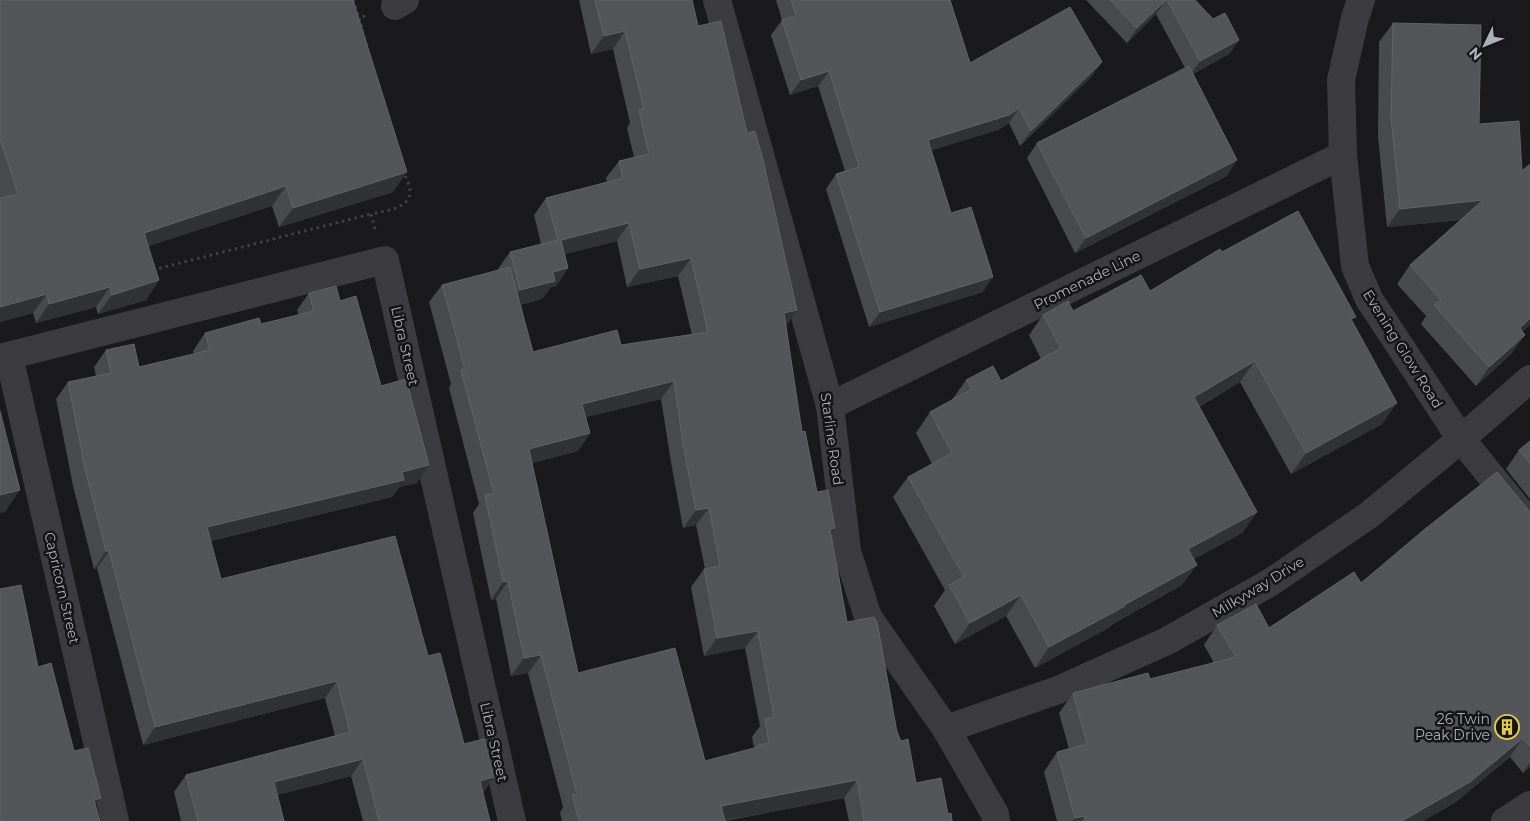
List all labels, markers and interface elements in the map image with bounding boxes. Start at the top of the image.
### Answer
north arrow [1460,20,1510,70]
text: N [1465,44,1486,64]
street label: Promenade Line [1031,246,1143,314]
street label: Evening Glow Road [1359,286,1447,412]
street label: Libra Street [387,305,423,388]
street label: Starline Road [817,391,847,487]
street label: Capricorn Street [40,530,84,646]
street label: Milkyway Drive [1209,552,1307,622]
street label: Libra Street [476,701,512,784]
place label: 26 Twin Peak Drive [1415,710,1490,744]
building icon: 26 Twin Peak Drive [1494,714,1520,740]

